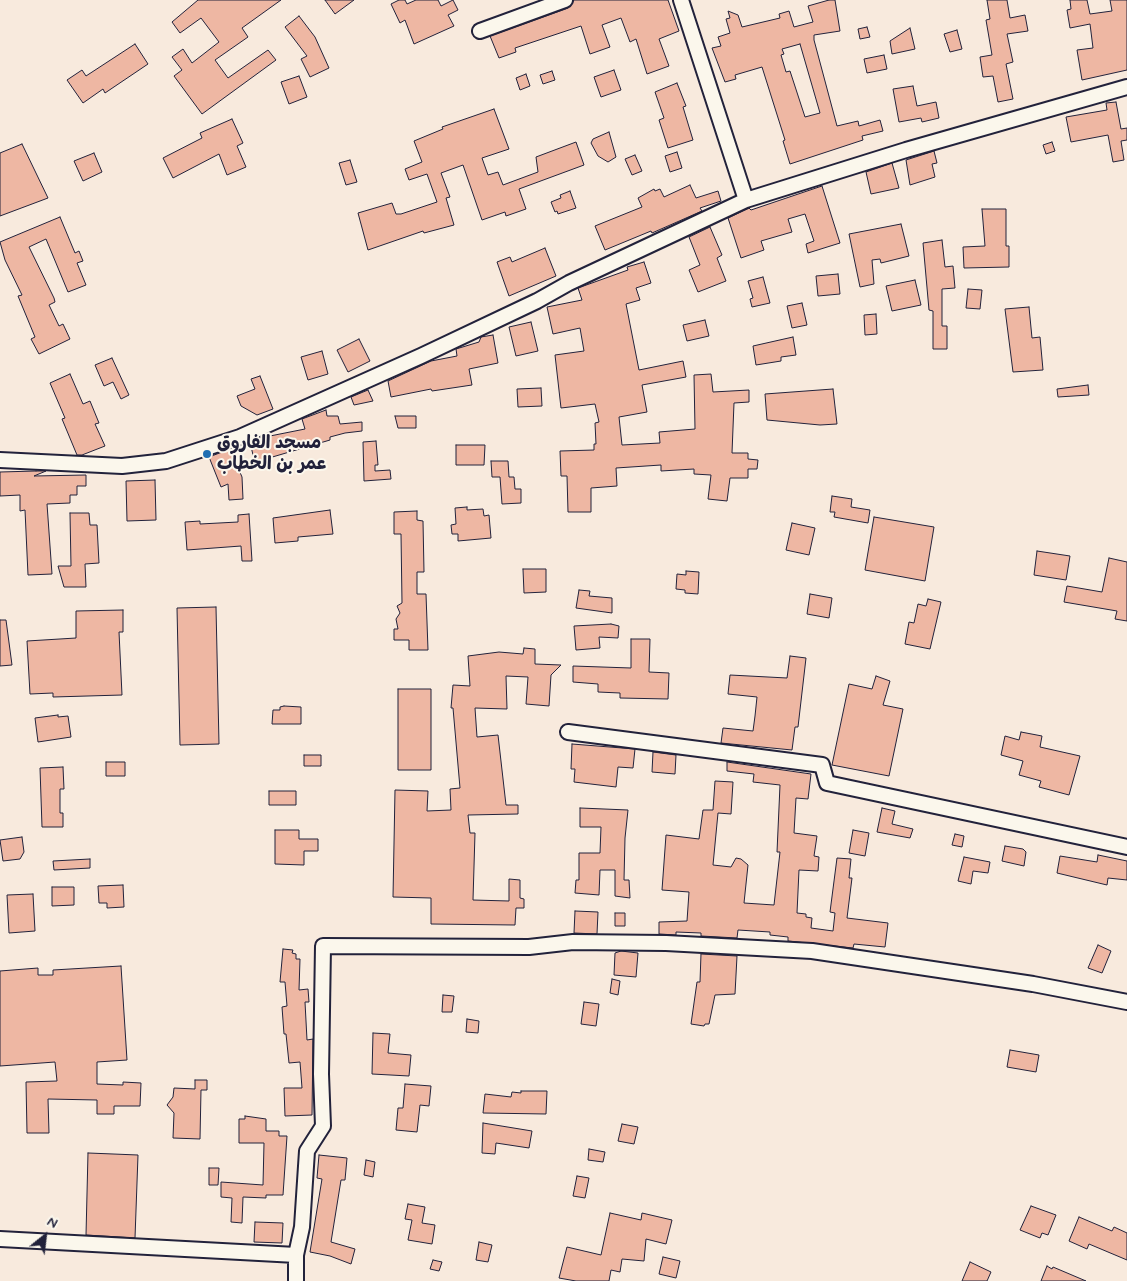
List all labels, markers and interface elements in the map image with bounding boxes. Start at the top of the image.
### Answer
place label: مسجد الفاروق عمر بن الخطاب [217,433,326,476]
marker: مسجد الفاروق عمر بن الخطاب [201,448,213,460]
north arrow [20,1211,70,1261]
text: N [44,1213,61,1233]

